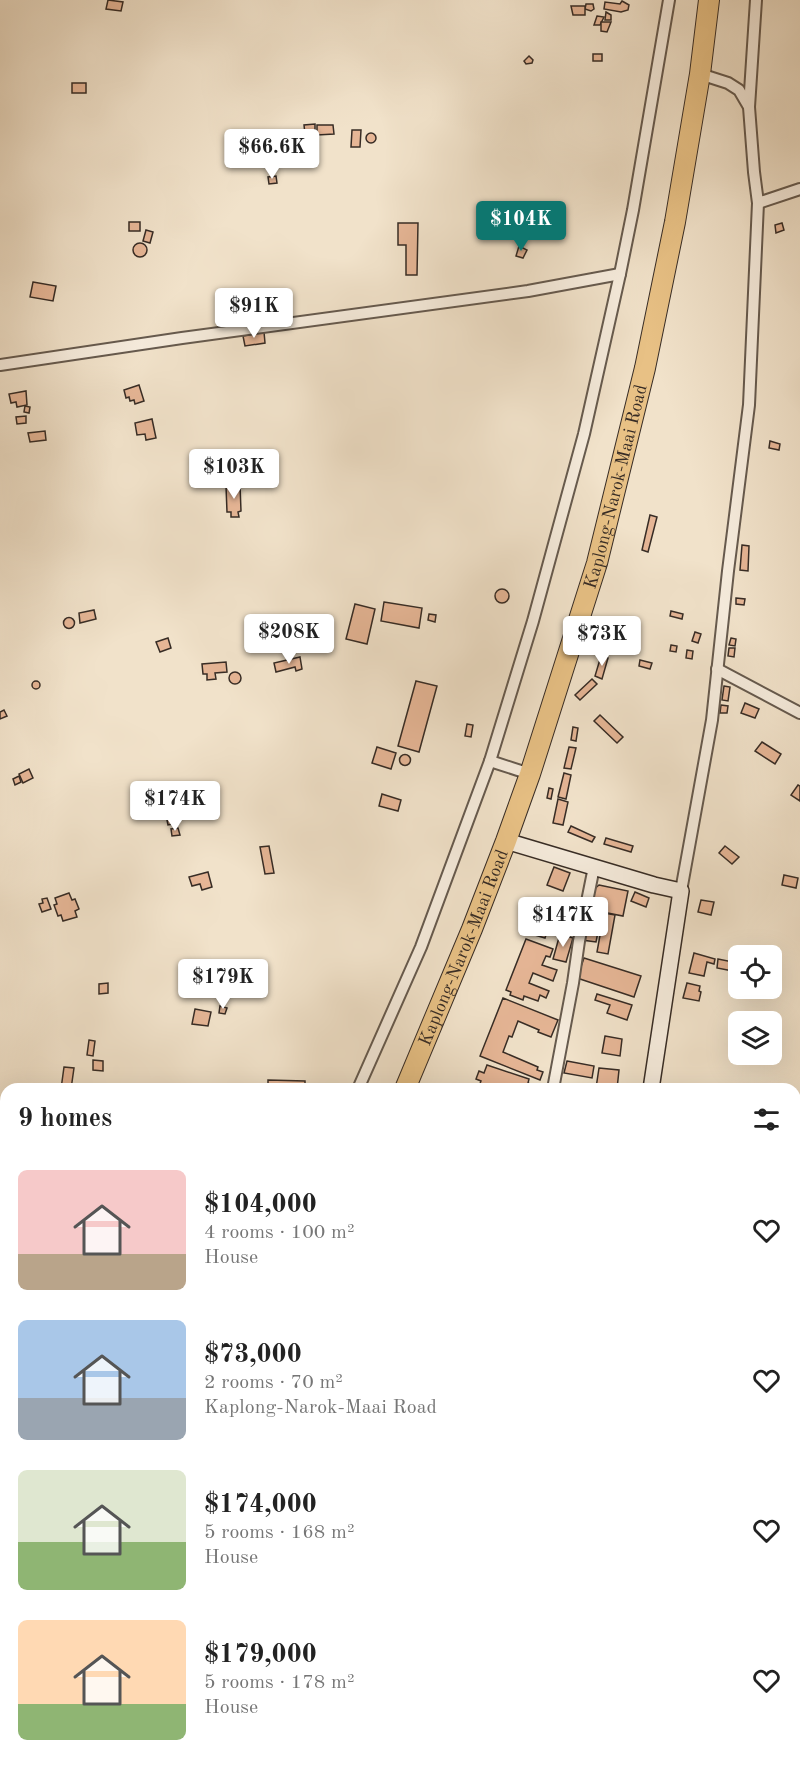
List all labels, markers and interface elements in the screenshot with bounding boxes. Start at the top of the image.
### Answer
pin: $66.6K [223,129,321,180]
text: $66.6K [238,138,306,158]
pin: $104K [479,201,563,252]
text: $104K [490,210,552,230]
pin: $91K [218,288,290,339]
text: $91K [229,297,279,317]
street label: Kaplong-Narok-Maai Road [581,383,651,591]
pin: $103K [192,449,276,500]
text: $103K [203,458,265,478]
pin: $208K [247,614,331,665]
pin: $73K [566,616,638,667]
text: $208K [258,623,320,643]
text: $73K [577,625,627,645]
pin: $174K [133,781,217,832]
text: $174K [144,790,206,810]
street label: Kaplong-Narok-Maai Road [416,847,512,1049]
pin: $147K [521,897,605,948]
text: $147K [532,906,594,926]
map controls [728,945,782,1065]
button: locate [728,945,782,999]
pin: $179K [181,959,265,1010]
text: $179K [192,968,254,988]
button: layers [728,1011,782,1065]
icon: filters [750,1103,783,1136]
text: 9 homes [18,1106,112,1132]
text: $104,000 [204,1192,317,1218]
icon: home [66,1194,138,1266]
icon: heart [750,1214,783,1247]
text: 4 rooms · 100 m² [204,1223,354,1243]
text: House [204,1248,258,1268]
text: $73,000 [204,1342,302,1368]
icon: home [66,1344,138,1416]
icon: heart [750,1364,783,1397]
text: 2 rooms · 70 m² [204,1373,343,1393]
text: Kaplong-Narok-Maai Road [204,1398,437,1418]
text: $174,000 [204,1492,317,1518]
icon: home [66,1494,138,1566]
icon: heart [750,1514,783,1547]
text: 5 rooms · 168 m² [204,1523,354,1543]
text: House [204,1548,258,1568]
text: $179,000 [204,1642,317,1668]
icon: home [66,1644,138,1716]
icon: heart [750,1664,783,1697]
text: 5 rooms · 178 m² [204,1673,354,1693]
text: House [204,1698,258,1718]

